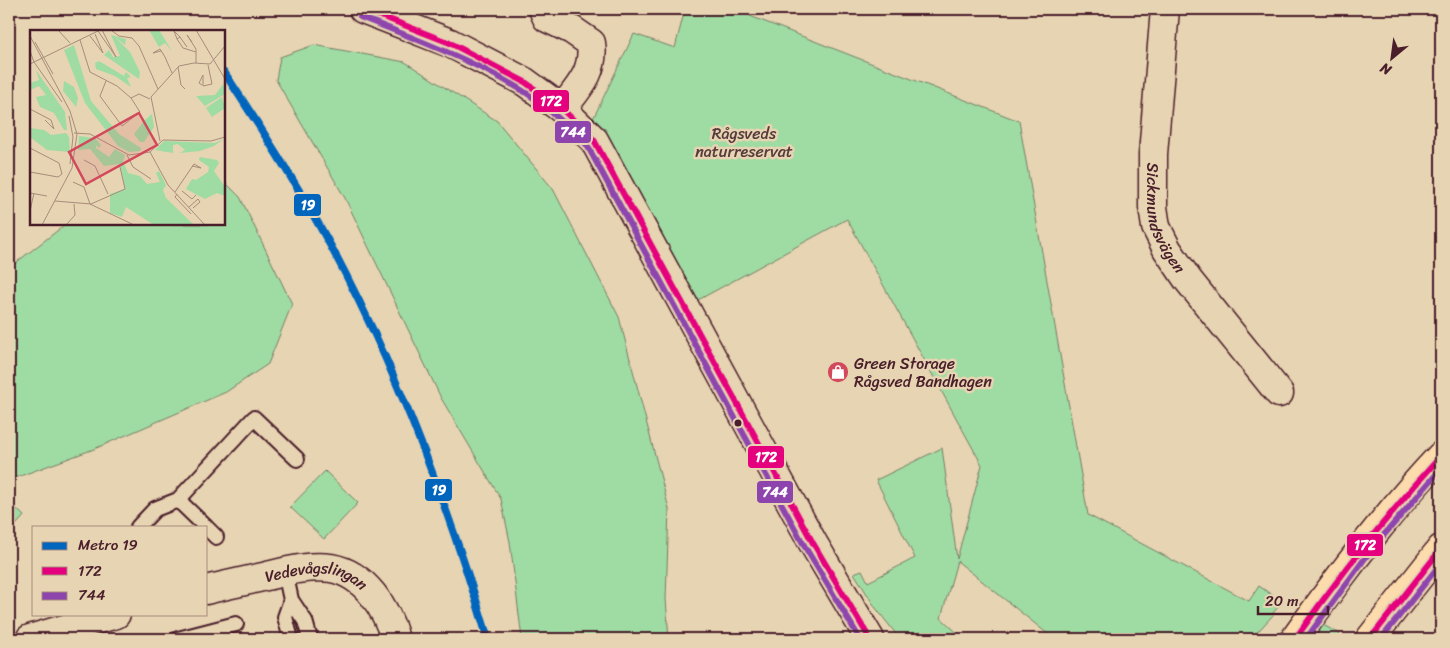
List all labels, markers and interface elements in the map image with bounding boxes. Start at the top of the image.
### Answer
inset map [30,30,225,225]
north arrow [1368,32,1418,82]
text: N [1375,56,1397,83]
line badge: 172 [532,89,570,113]
text: 172 [540,89,563,114]
park label: Rågsveds naturreservat [695,119,793,166]
line badge: 744 [554,120,592,144]
text: 744 [560,120,586,145]
street label: Sickmundsvägen [1138,163,1194,279]
line badge: 19 [293,193,322,217]
text: 19 [301,193,316,218]
place label: Green Storage Rågsved Bandhagen [854,349,992,396]
shop icon: Green Storage Rågsved Bandhagen [826,360,850,384]
unlabelled marker [733,418,743,428]
line badge: 172 [747,445,785,469]
text: 172 [755,445,778,470]
line badge: 19 [424,478,453,502]
text: 19 [432,478,447,503]
line badge: 744 [756,480,794,504]
text: 744 [762,480,788,505]
legend [32,526,208,616]
text: Metro 19 [78,532,138,558]
line badge: 172 [1346,533,1384,557]
text: 172 [1354,533,1377,558]
street label: Vedevågslingan [262,553,375,598]
text: 172 [78,558,102,584]
text: 744 [78,582,105,608]
scale bar [1258,583,1328,615]
text: 20 m [1265,588,1299,614]

